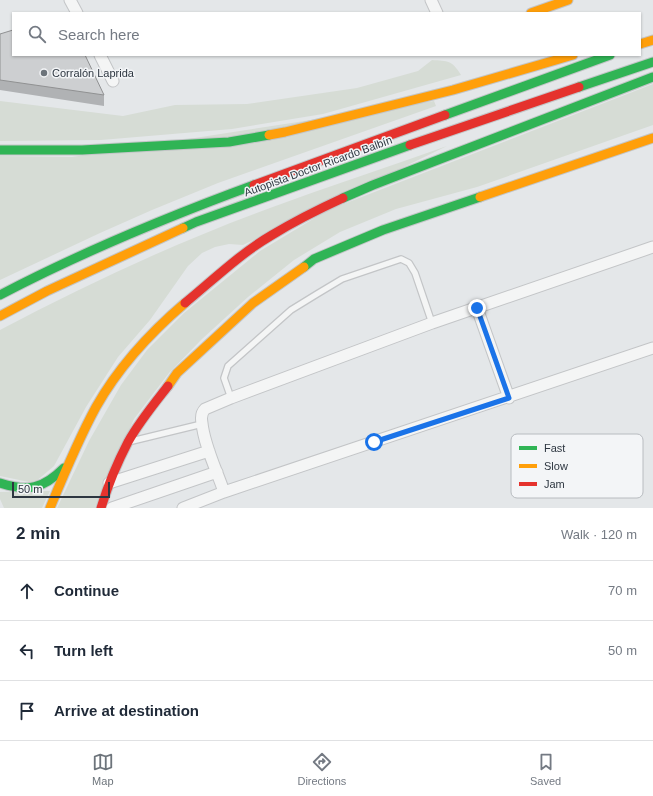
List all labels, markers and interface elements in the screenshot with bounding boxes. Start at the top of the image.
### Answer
search box [12,12,641,56]
icon: search [26,23,48,45]
text: Search here [58,26,140,43]
place label: Corralón Laprida [52,67,135,79]
marker: Corralón Laprida [39,68,49,78]
street label: Autopista Doctor Ricardo Balbín [242,134,394,198]
route end [468,299,486,317]
route start [365,433,383,451]
legend [511,434,643,498]
text: Fast [544,442,565,454]
text: Slow [544,460,568,472]
text: Jam [544,478,565,490]
scale bar [12,480,110,499]
text: 50 m [18,483,42,495]
text: 2 min [16,524,60,543]
text: Walk · 120 m [561,527,637,542]
icon: ahead [16,580,38,602]
text: Continue [54,582,119,599]
text: 70 m [608,583,637,598]
icon: left [16,640,38,662]
text: Turn left [54,642,113,659]
text: 50 m [608,643,637,658]
icon: arrive [16,700,38,722]
text: Arrive at destination [54,702,199,719]
tab: Map [92,751,114,787]
tab: Directions [297,751,346,787]
tab: Saved [530,751,561,787]

